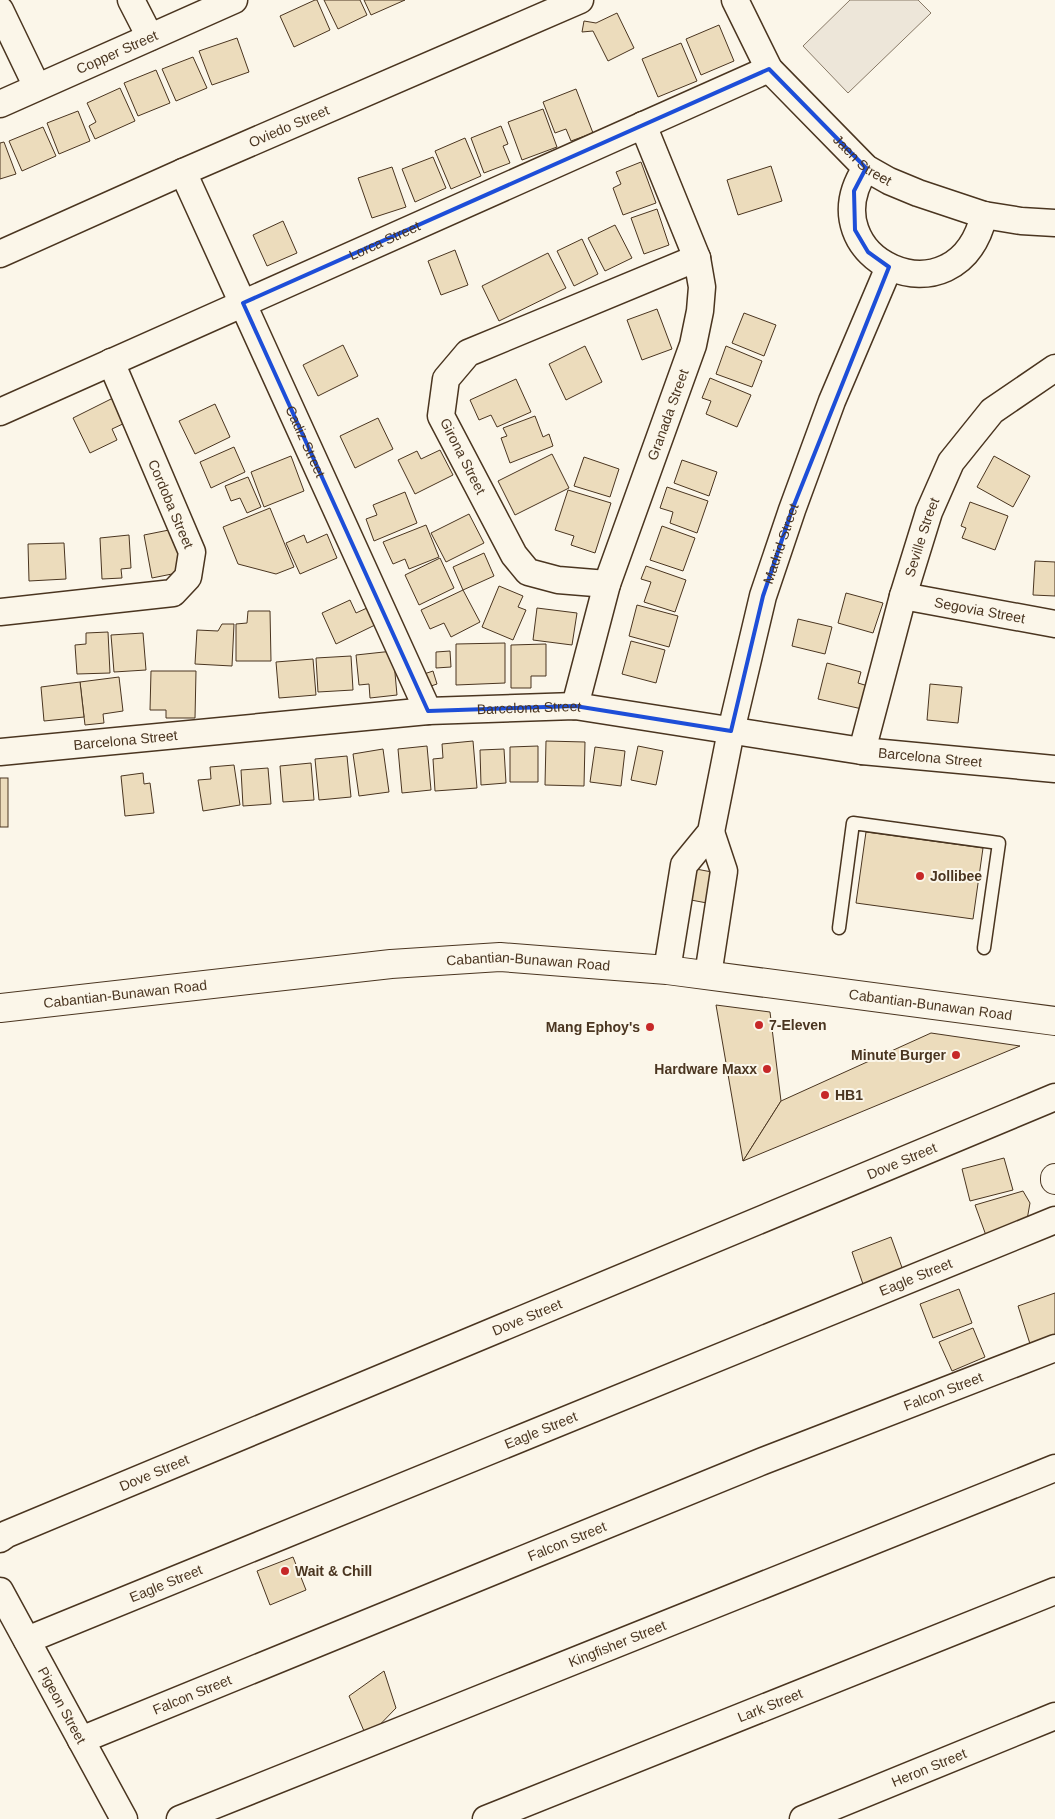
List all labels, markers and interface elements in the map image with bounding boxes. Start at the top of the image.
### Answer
street label: Copper Street [74,27,160,77]
street label: Oviedo Street [246,102,332,150]
street label: Jaen Street [830,131,895,189]
street label: Lorca Street [346,218,423,263]
street label: Granada Street [644,367,692,463]
street label: Cadiz Street [282,403,329,480]
street label: Girona Street [437,415,489,497]
street label: Cordoba Street [145,457,197,551]
street label: Seville Street [901,495,942,579]
street label: Madrid Street [760,501,802,586]
street label: Segovia Street [933,594,1026,626]
street label: Barcelona Street [477,698,582,717]
street label: Barcelona Street [73,727,178,753]
street label: Barcelona Street [877,745,983,770]
place label: Jollibee [930,868,982,884]
marker: Jollibee [914,870,926,882]
street label: Cabantian-Bunawan Road [446,949,611,974]
street label: Cabantian-Bunawan Road [43,977,208,1011]
street label: Cabantian-Bunawan Road [848,986,1013,1023]
place label: 7-Eleven [769,1017,827,1033]
place label: Mang Ephoy's [546,1019,640,1035]
marker: 7-Eleven [753,1019,765,1031]
marker: Mang Ephoy's [644,1021,656,1033]
place label: Minute Burger [851,1047,947,1063]
marker: Minute Burger [950,1049,962,1061]
place label: Hardware Maxx [654,1061,757,1077]
marker: Hardware Maxx [761,1063,773,1075]
place label: HB1 [835,1087,863,1103]
marker: HB1 [819,1089,831,1101]
street label: Dove Street [864,1139,939,1183]
street label: Eagle Street [877,1255,955,1299]
street label: Dove Street [490,1296,564,1339]
street label: Falcon Street [901,1369,985,1414]
street label: Eagle Street [502,1408,580,1452]
street label: Dove Street [117,1451,191,1494]
street label: Falcon Street [525,1518,609,1564]
street label: Eagle Street [127,1561,205,1605]
place label: Wait & Chill [295,1563,372,1579]
marker: Wait & Chill [279,1565,291,1577]
street label: Kingfisher Street [566,1617,668,1670]
street label: Pigeon Street [35,1664,89,1746]
street label: Falcon Street [150,1671,234,1718]
street label: Lark Street [735,1685,805,1725]
street label: Heron Street [889,1745,969,1790]

